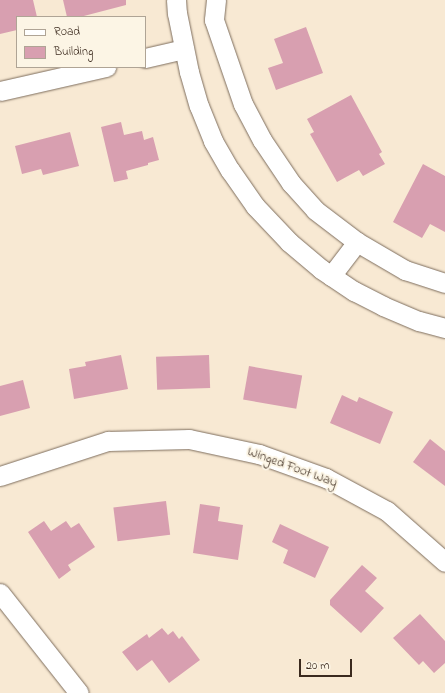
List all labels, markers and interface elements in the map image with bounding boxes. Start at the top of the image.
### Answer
legend [16,16,146,68]
text: Road [54,23,80,41]
text: Building [54,43,93,61]
street label: Winged Foot Way [245,445,339,491]
scale bar [301,651,354,677]
text: 20 m [306,657,329,675]

